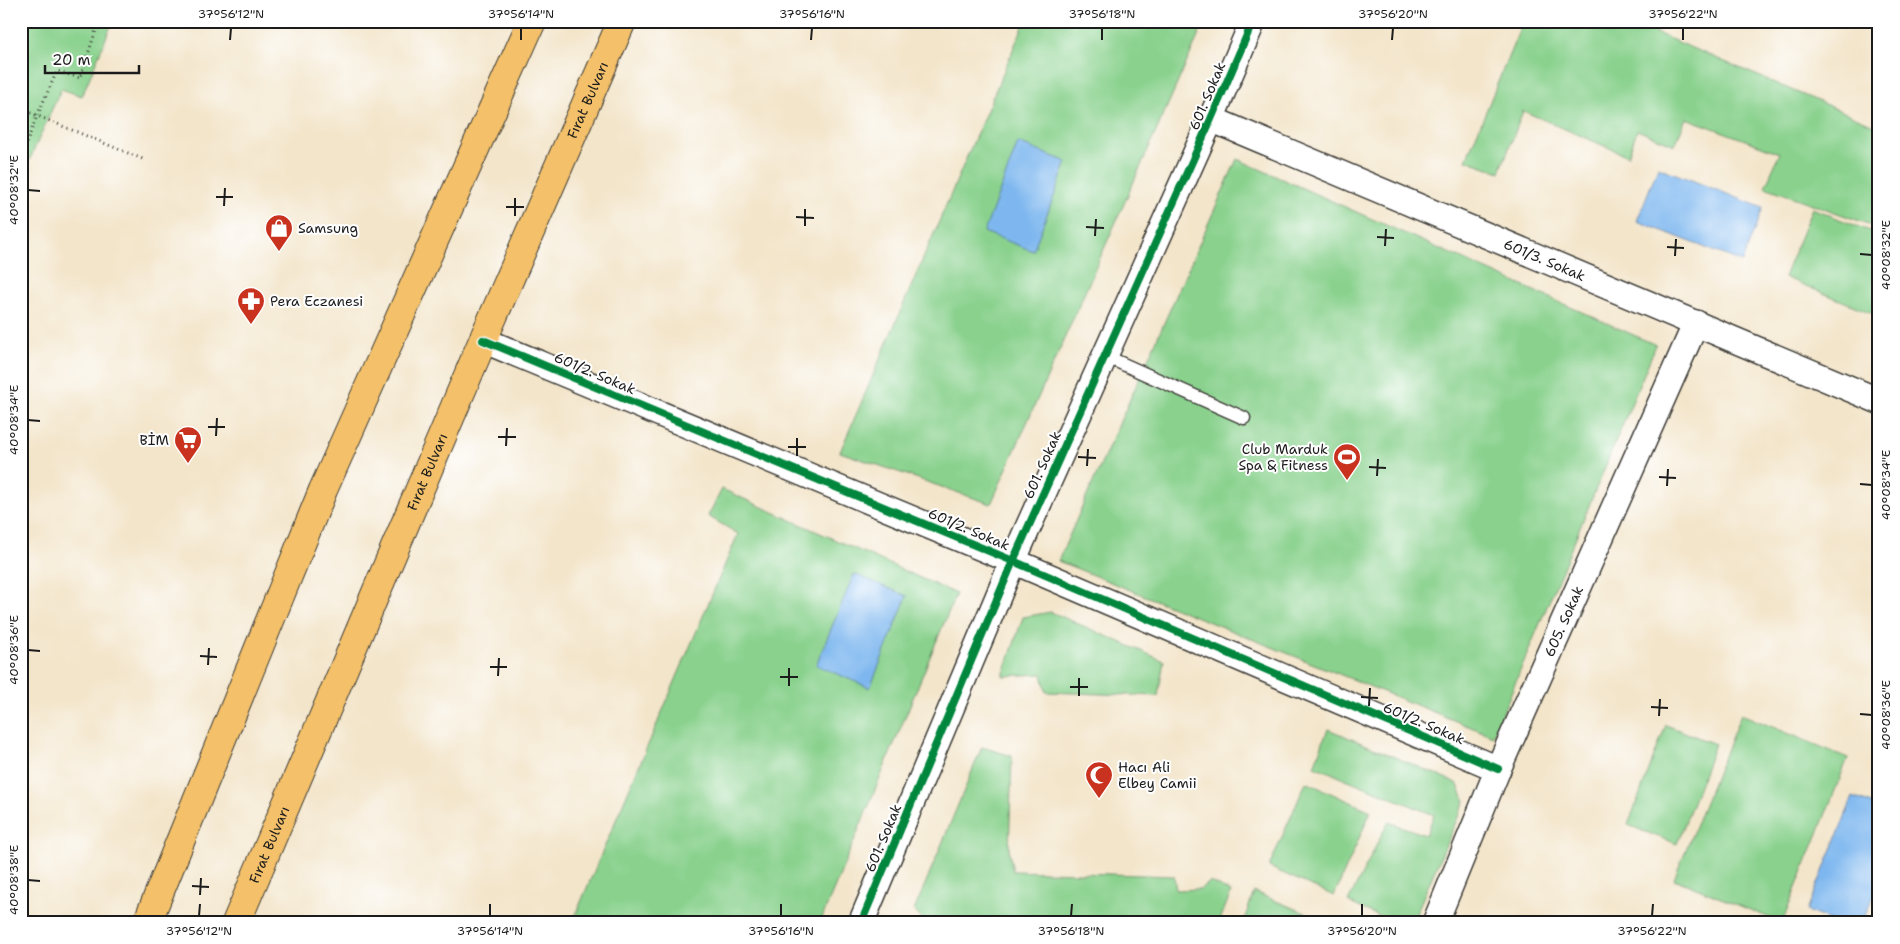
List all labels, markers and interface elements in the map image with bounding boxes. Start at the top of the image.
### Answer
text: 37°56'12"N [198,6,264,22]
text: 37°56'14"N [488,6,554,22]
text: 37°56'16"N [779,6,845,22]
text: 37°56'18"N [1069,6,1135,22]
text: 37°56'20"N [1358,6,1428,22]
text: 37°56'22"N [1648,6,1718,22]
scale bar [45,42,139,74]
text: 20 m [52,50,91,70]
street label: Fırat Bulvarı [563,59,612,141]
street label: 601. Sokak [1185,59,1229,133]
text: 40°08'32"E [6,155,22,225]
shop icon: Samsung [264,213,294,252]
place label: Samsung [298,219,358,237]
text: 40°08'32"E [1878,220,1894,290]
street label: 601/3. Sokak [1501,235,1588,285]
pharmacy icon: Pera Eczanesi [236,286,266,325]
place label: Pera Eczanesi [270,292,363,310]
street label: 601/2. Sokak [552,348,638,398]
text: 40°08'34"E [6,385,22,455]
supermarket icon: BİM [173,425,203,464]
street label: 601. Sokak [1019,428,1065,502]
street label: Fırat Bulvarı [403,430,451,513]
place label: BİM [140,431,169,449]
place label: Club Marduk Spa & Fitness [1238,440,1328,474]
sports icon: Club Marduk Spa & Fitness [1332,442,1362,481]
text: 40°08'34"E [1878,450,1894,520]
street label: 601/2. Sokak [926,504,1012,554]
street label: 605. Sokak [1540,583,1587,660]
text: 40°08'36"E [6,615,22,685]
text: 40°08'36"E [1878,680,1894,750]
street label: 601/2. Sokak [1381,698,1467,748]
place label: Hacı Ali Elbey Camii [1118,758,1197,792]
mosque icon: Hacı Ali Elbey Camii [1084,760,1114,799]
street label: 601. Sokak [861,801,905,875]
street label: Fırat Bulvarı [245,803,293,886]
text: 40°08'38"E [6,845,22,915]
text: 37°56'12"N [166,923,232,939]
text: 37°56'14"N [457,923,523,939]
text: 37°56'16"N [748,923,814,939]
text: 37°56'18"N [1038,923,1104,939]
text: 37°56'20"N [1327,923,1397,939]
text: 37°56'22"N [1617,923,1687,939]

